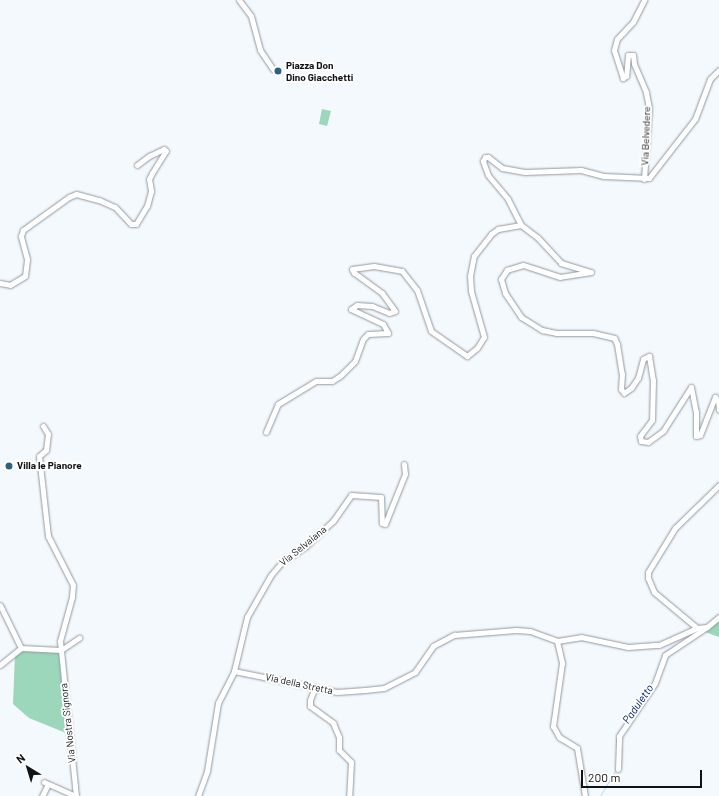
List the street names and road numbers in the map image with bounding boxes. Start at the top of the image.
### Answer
street label: Via Belvedere [639,106,653,166]
street label: Via Selvaiana [277,523,329,569]
street label: Via della Stretta [264,671,334,697]
street label: Via Nostra Signora [58,683,78,763]

